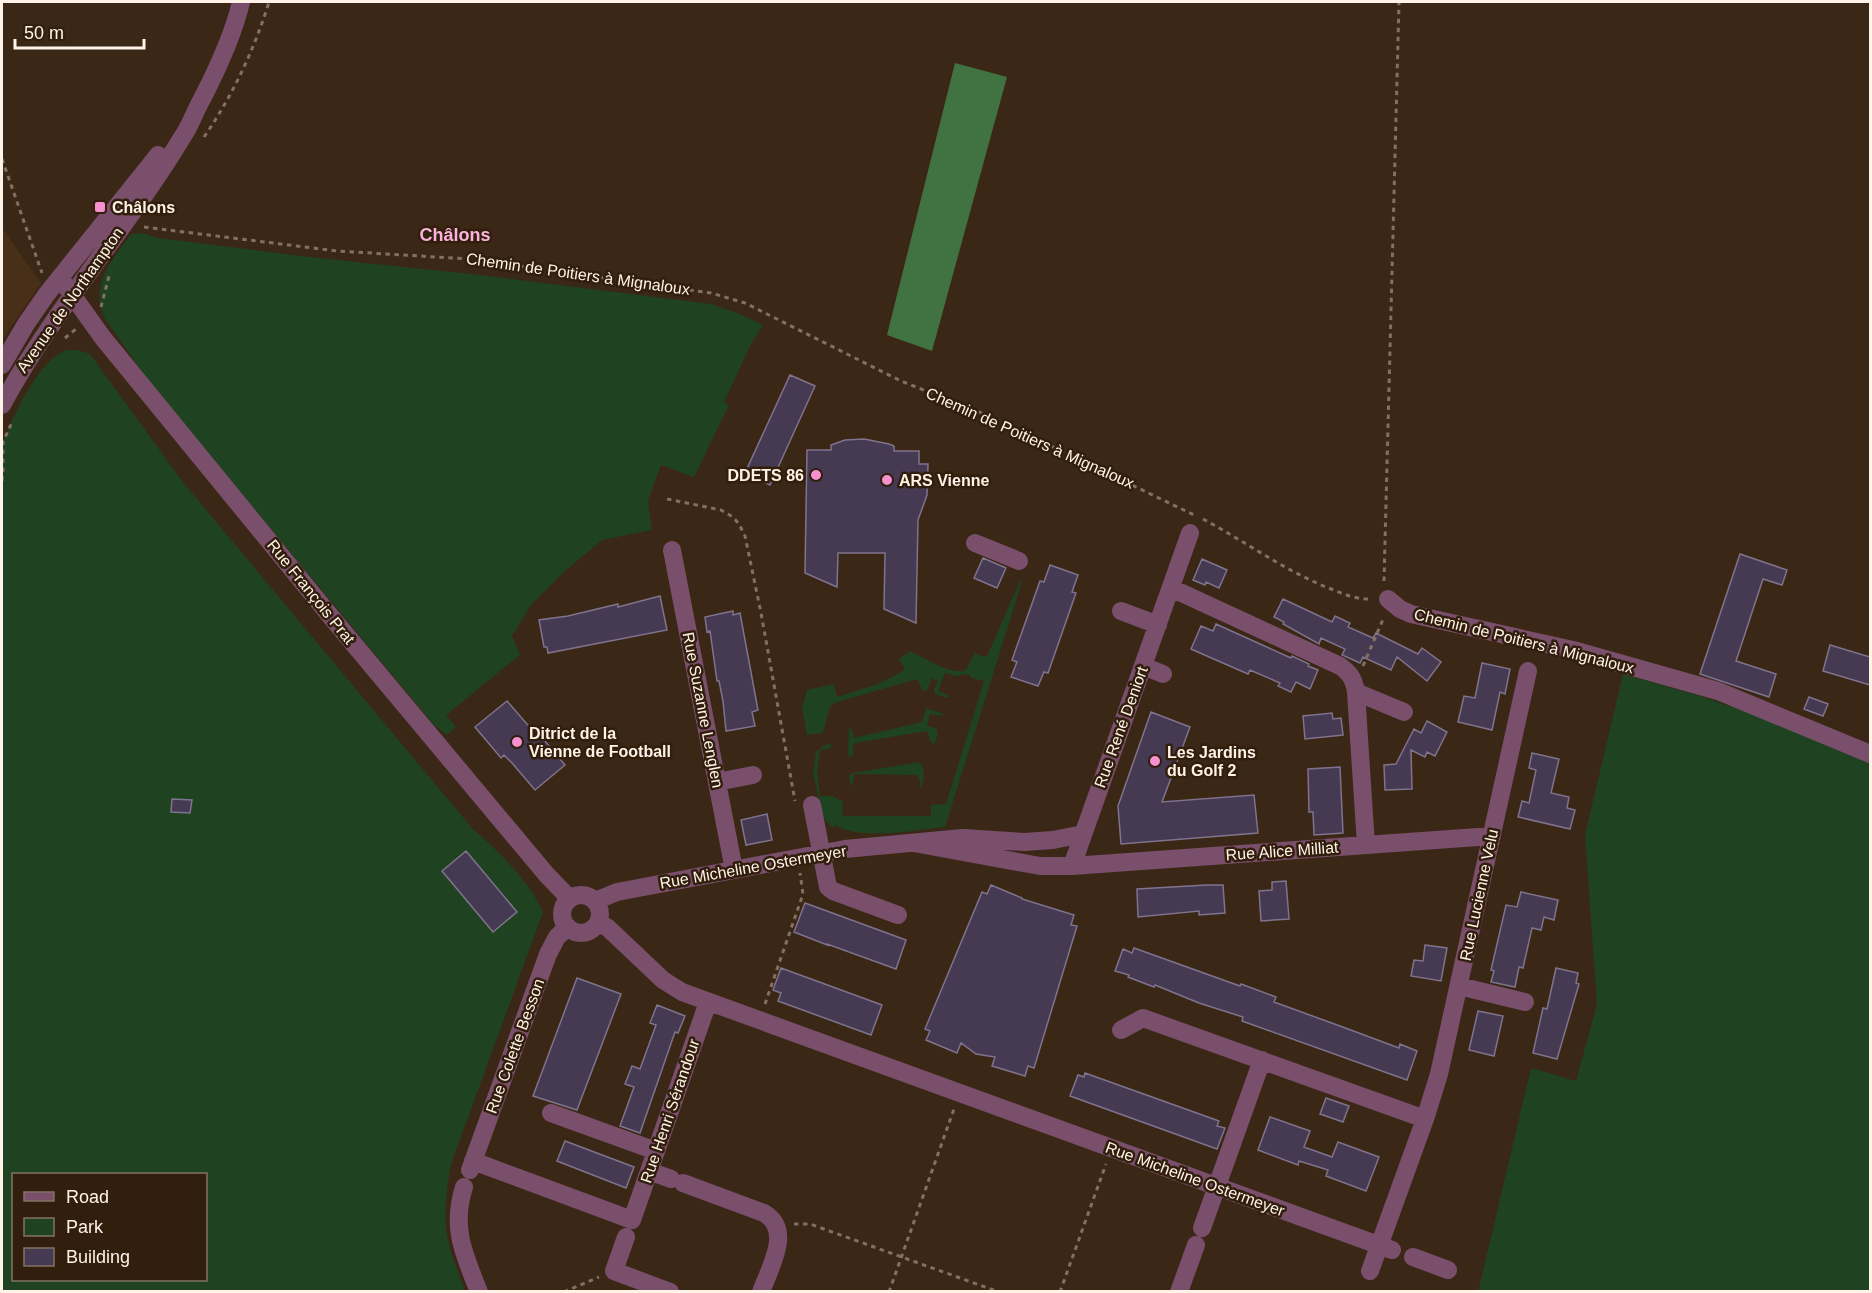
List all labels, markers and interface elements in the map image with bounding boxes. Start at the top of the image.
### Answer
scale bar [15,12,144,50]
text: 50 m [24,23,64,43]
place label: Châlons [112,199,175,216]
marker: Châlons [93,200,107,214]
street label: Avenue de Northampton [13,224,127,376]
district label: Châlons [419,225,491,245]
street label: Chemin de Poitiers à Mignaloux [465,250,691,298]
street label: Chemin de Poitiers à Mignaloux [923,384,1137,492]
place label: DDETS 86 [728,467,804,484]
marker: DDETS 86 [809,468,823,482]
place label: ARS Vienne [899,472,990,489]
marker: ARS Vienne [880,473,894,487]
street label: Rue François Prat [264,537,359,648]
street label: Chemin de Poitiers à Mignaloux [1412,605,1636,677]
street label: Rue Suzanne Lenglen [680,631,726,789]
street label: Rue René Deniort [1091,663,1151,790]
place label: Ditrict de la Vienne de Football [529,725,671,760]
marker: Ditrict de la Vienne de Football [510,735,524,749]
place label: Les Jardins du Golf 2 [1167,744,1256,779]
marker: Les Jardins du Golf 2 [1148,754,1162,768]
street label: Rue Lucienne Velu [1457,828,1501,962]
street label: Rue Alice Milliat [1225,839,1339,863]
street label: Rue Micheline Ostermeyer [658,842,848,892]
street label: Rue Colette Besson [483,976,547,1116]
street label: Rue Henri Sérandour [637,1036,703,1185]
street label: Rue Micheline Ostermeyer [1103,1139,1288,1220]
legend [12,1173,207,1281]
text: Road [66,1187,109,1207]
text: Park [66,1217,104,1237]
text: Building [66,1247,130,1267]

